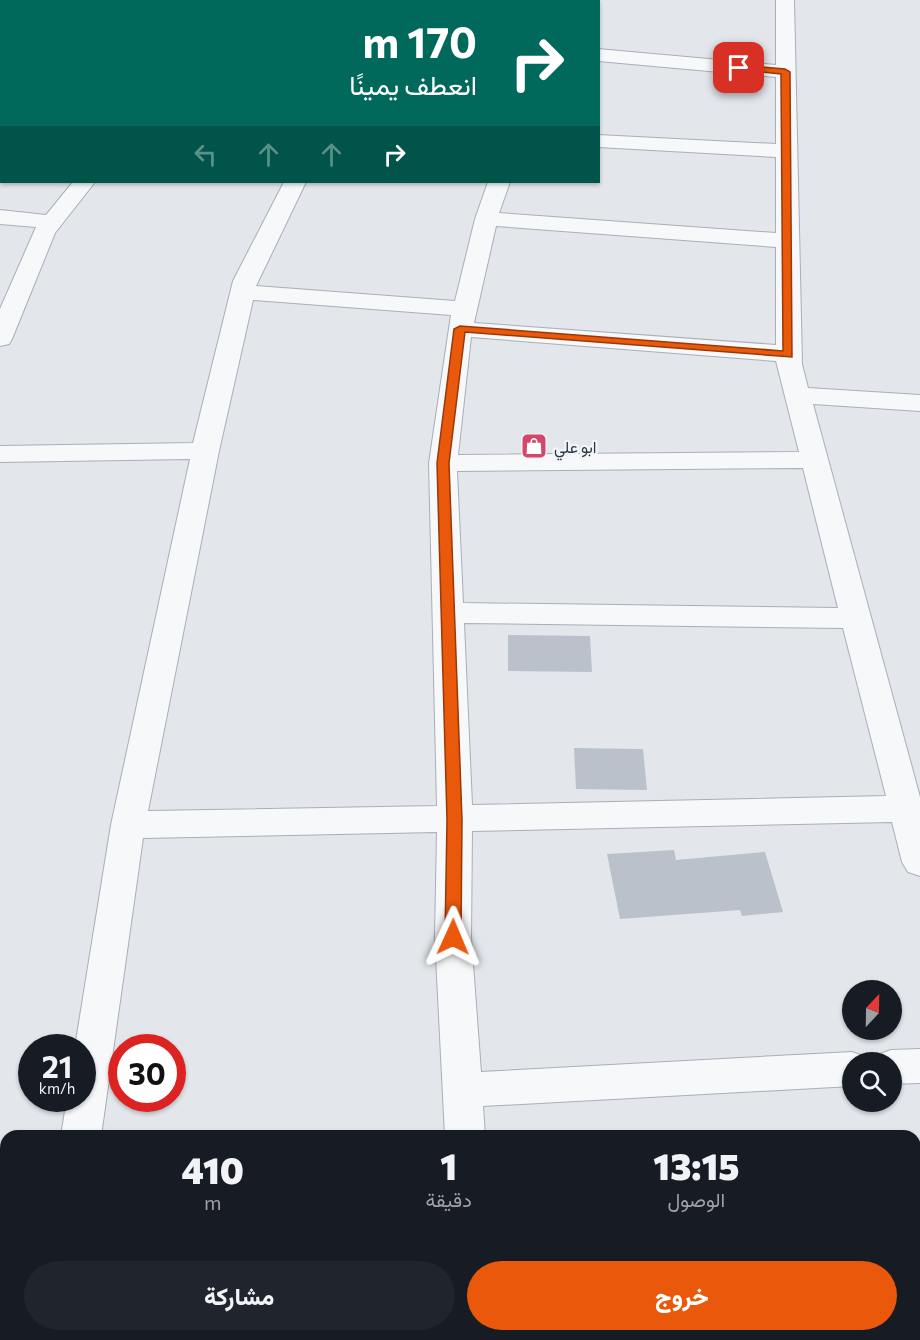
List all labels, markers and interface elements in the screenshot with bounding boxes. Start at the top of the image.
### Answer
text: 170 m [363,15,477,67]
icon: right [498,24,576,102]
pin [713,42,764,93]
icon: arrive [722,51,755,84]
text: انعطف يمينًا [349,68,477,101]
icon: left [189,138,222,171]
icon: ahead [252,138,285,171]
icon: ahead [315,138,348,171]
icon: right [378,138,411,171]
shop icon: ابو علي [519,431,549,461]
place label: ابو علي [554,437,596,461]
position arrow [421,905,485,969]
north arrow [842,980,902,1040]
map controls [842,980,902,1112]
speed limit sign: 30 [108,1034,186,1112]
text: 21 [42,1047,72,1084]
button: search [842,1052,902,1112]
text: km/h [39,1079,75,1097]
text: 1 [440,1143,457,1187]
text: 13:15 [653,1143,739,1187]
text: 410 [182,1147,244,1191]
text: دقيقة [425,1187,472,1211]
text: الوصول [668,1187,725,1211]
text: m [204,1190,221,1214]
button: مشاركة [24,1261,455,1330]
button: خروج [467,1261,897,1330]

